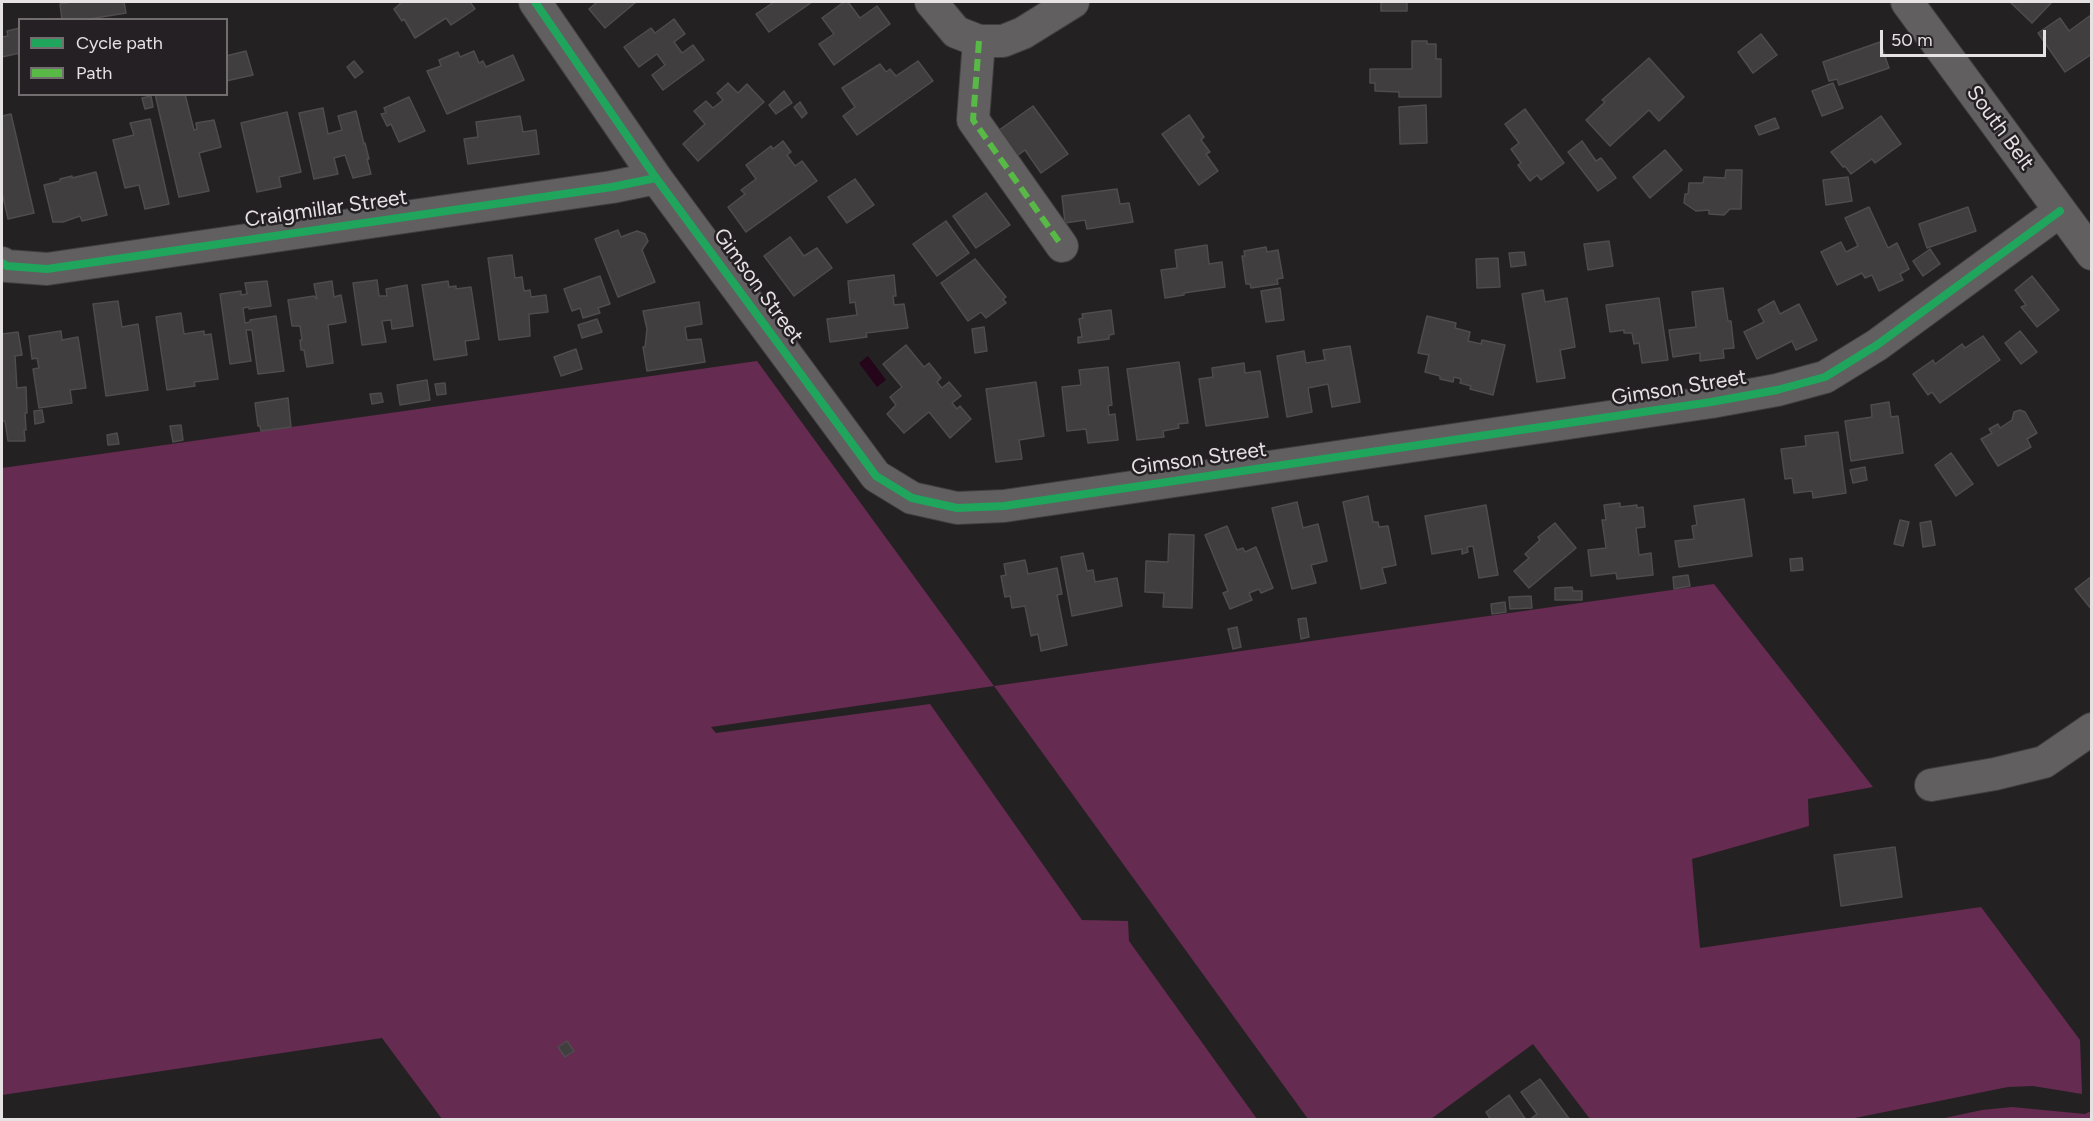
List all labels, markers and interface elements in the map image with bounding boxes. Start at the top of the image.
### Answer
legend [18,18,228,96]
scale bar [1883,18,2050,56]
text: 50 m [1891,29,1933,51]
text: Cycle path [76,32,163,54]
text: Path [76,62,112,84]
street label: South Belt [1961,81,2039,175]
street label: Craigmillar Street [243,185,409,233]
street label: Gimson Street [708,223,808,349]
street label: Gimson Street [1610,365,1748,411]
street label: Gimson Street [1130,437,1268,481]

